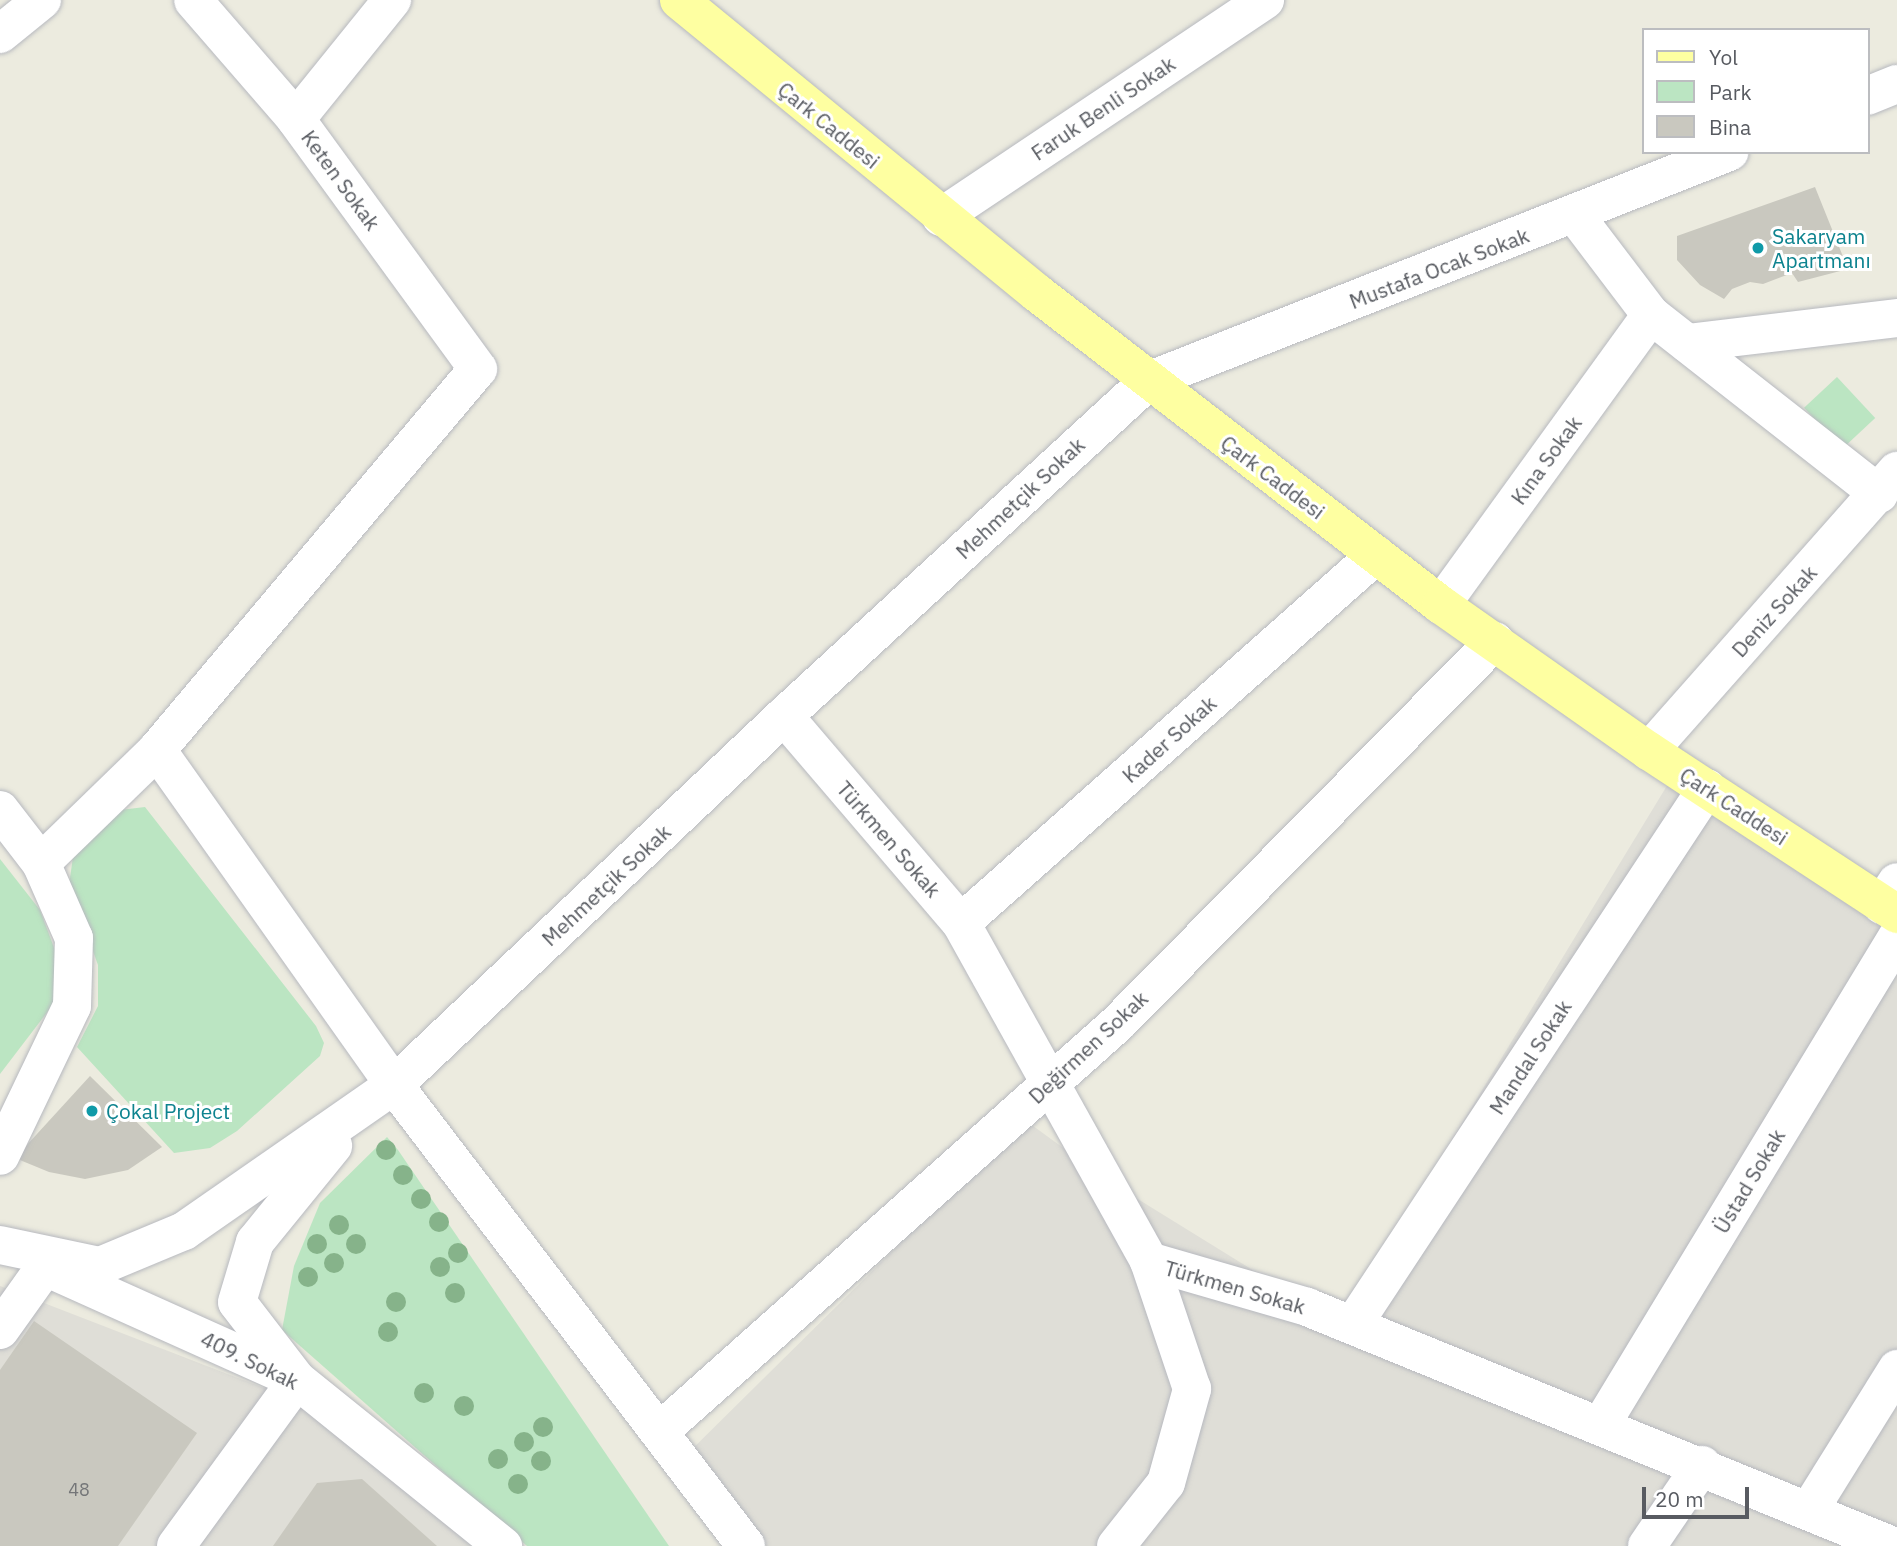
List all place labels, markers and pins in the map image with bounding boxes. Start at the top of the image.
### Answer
place label: Sakaryam Apartmanı [1772,223,1871,273]
marker: Sakaryam Apartmanı [1750,240,1766,256]
place label: Çokal Project [106,1098,230,1124]
marker: Çokal Project [84,1103,100,1119]

